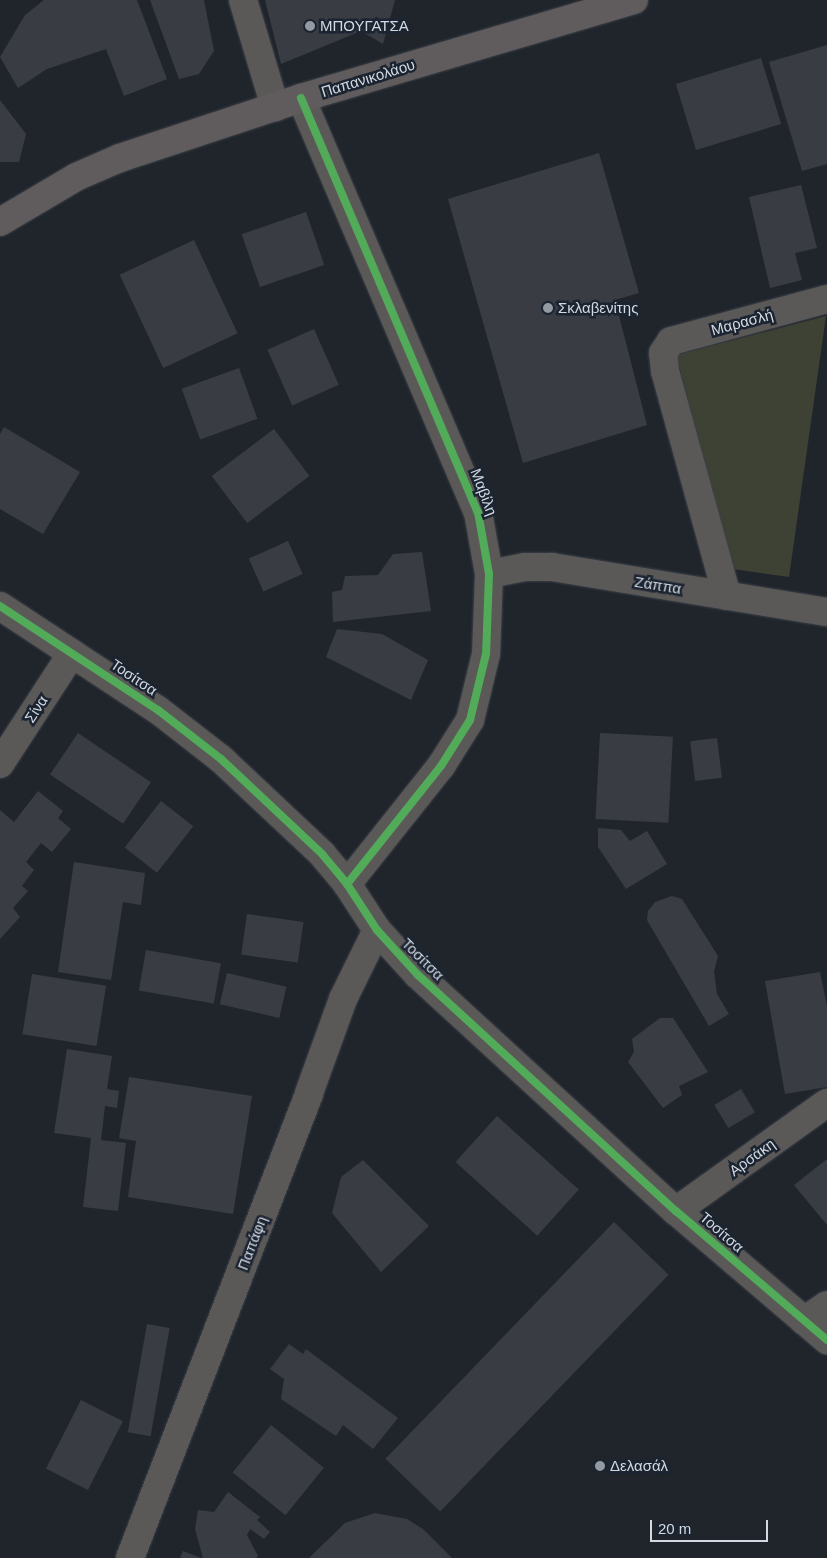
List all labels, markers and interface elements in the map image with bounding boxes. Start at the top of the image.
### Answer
place label: ΜΠΟΥΓΑΤΣΑ [320,17,409,35]
marker: ΜΠΟΥΓΑΤΣΑ [304,20,316,32]
street label: Παπανικολάου [319,55,417,101]
place label: Σκλαβενίτης [558,299,638,317]
marker: Σκλαβενίτης [542,302,554,314]
street label: Μαρασλή [709,305,775,339]
street label: Μαβίλη [467,466,501,518]
street label: Ζάππα [633,572,683,598]
street label: Τοσίτσα [107,655,161,699]
street label: Σίνα [21,692,51,726]
street label: Τοσίτσα [398,934,448,984]
street label: Αρσάκη [726,1134,778,1180]
street label: Τοσίτσα [696,1208,748,1256]
street label: Παπάφη [233,1213,271,1273]
place label: Δελασάλ [610,1457,668,1475]
marker: Δελασάλ [594,1460,606,1472]
scale bar [652,1510,770,1542]
text: 20 m [658,1520,691,1537]

